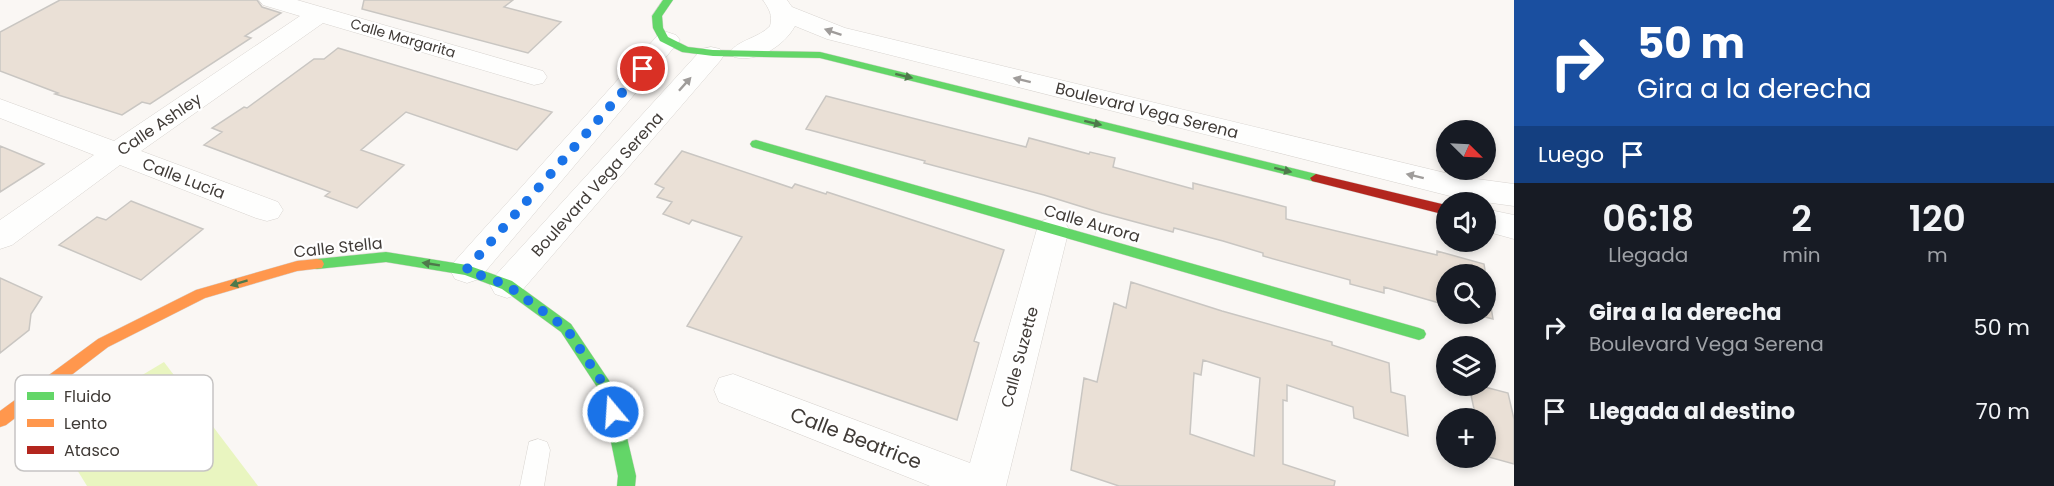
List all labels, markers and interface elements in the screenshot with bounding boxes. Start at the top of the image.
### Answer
street label: Calle Margarita [348,13,458,63]
text: 50 m [1637,14,1745,73]
icon: right [1538,24,1616,102]
one-way arrow [824,27,842,37]
pin [617,43,668,94]
icon: arrive [626,52,659,85]
text: Gira a la derecha [1637,70,1871,107]
one-way arrow [895,71,913,81]
one-way arrow [1013,74,1031,84]
one-way arrow [678,77,691,92]
street label: Boulevard Vega Serena [1053,77,1241,144]
street label: Calle Ashley [112,88,206,161]
street label: Boulevard Vega Serena [526,107,669,262]
one-way arrow [1084,119,1103,129]
north arrow [1436,120,1496,180]
map controls [1436,120,1496,468]
icon: arrive [1616,138,1649,171]
text: Luego [1538,139,1604,170]
street label: Calle Lucía [139,152,228,205]
one-way arrow [1273,166,1292,176]
one-way arrow [1406,171,1425,181]
button: sound [1436,192,1496,252]
text: 06:18 [1602,193,1694,244]
text: 2 [1791,193,1812,244]
text: 120 [1909,193,1966,244]
street label: Calle Aurora [1041,199,1143,248]
street label: Calle Stella [293,231,384,264]
text: Llegada [1608,241,1688,269]
text: min [1782,241,1821,269]
text: m [1927,241,1948,269]
one-way arrow [421,260,440,269]
button: search [1436,264,1496,324]
one-way arrow [230,279,248,288]
text: Gira a la derecha [1589,297,1782,328]
street label: Calle Suzette [995,304,1044,410]
icon: right [1538,311,1571,344]
text: 50 m [1974,312,2030,343]
text: Boulevard Vega Serena [1589,330,1824,358]
button: layers [1436,336,1496,396]
legend [15,375,213,471]
position arrow [581,380,645,444]
text: Fluido [64,385,111,408]
icon: arrive [1538,395,1571,428]
text: Llegada al destino [1589,396,1795,427]
text: 70 m [1976,396,2030,427]
street label: Calle Beatrice [786,400,926,476]
button: + [1436,408,1496,468]
text: Lento [64,412,107,435]
text: Atasco [64,439,120,462]

